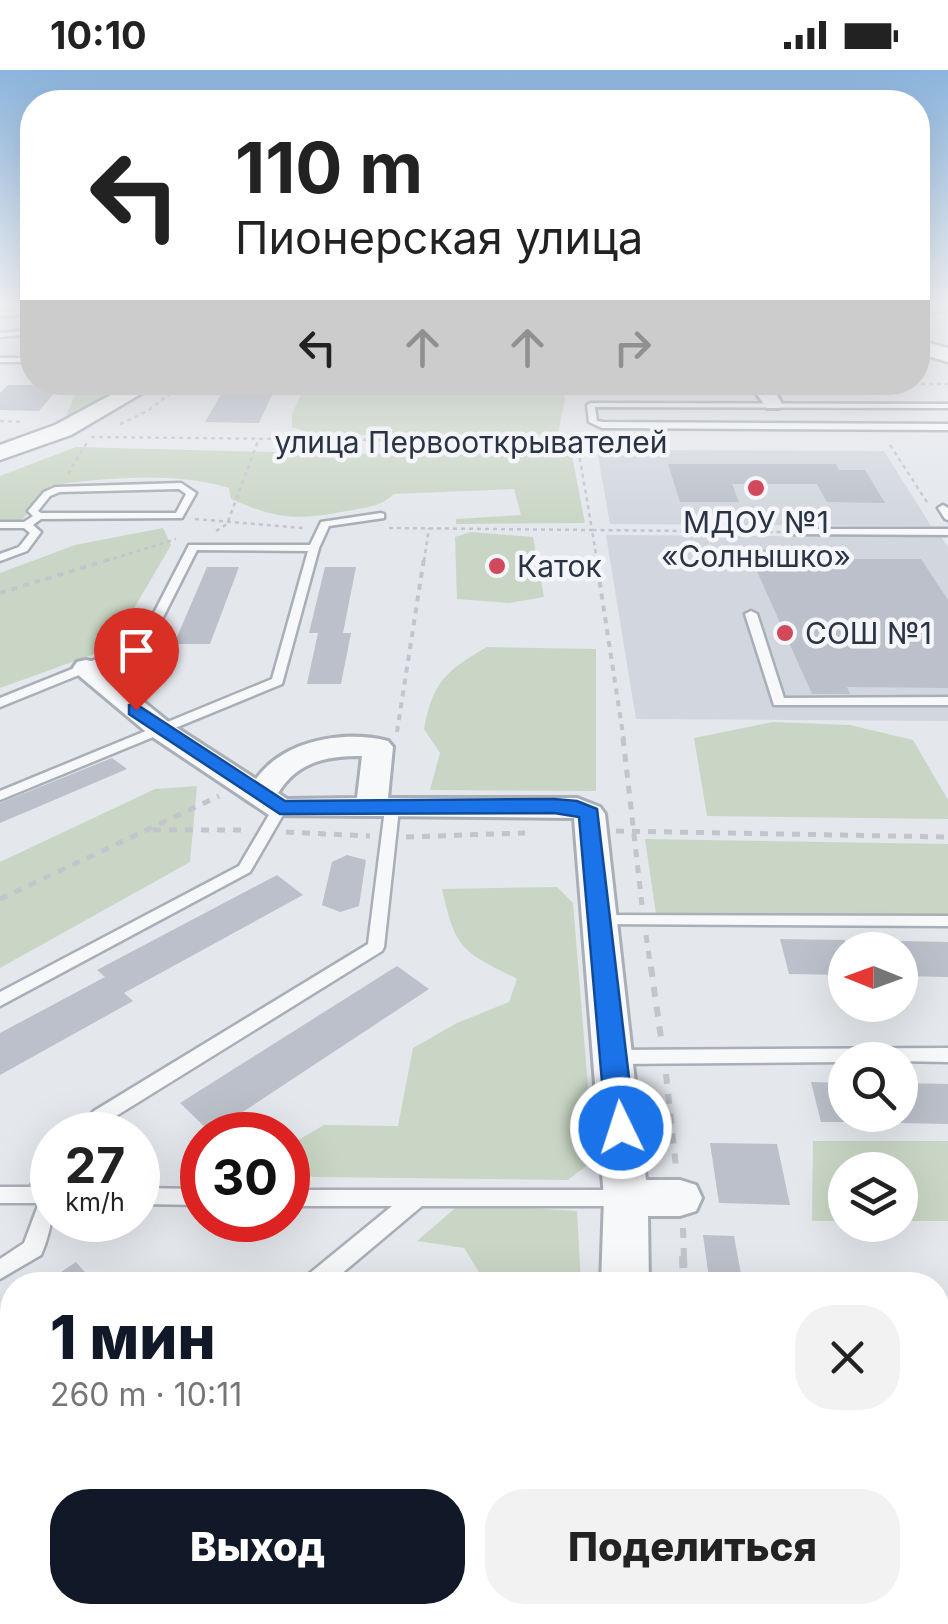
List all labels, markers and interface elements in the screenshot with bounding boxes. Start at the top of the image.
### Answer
text: 10:10 [50,12,147,58]
text: 110 m [235,125,423,210]
icon: left [70,130,200,260]
text: Пионерская улица [235,210,643,265]
icon: left [290,320,345,375]
icon: ahead [395,320,450,375]
icon: ahead [500,320,555,375]
icon: right [605,320,660,375]
street label: улица Первооткрывателей [274,424,668,460]
marker: МДОУ №1 «Солнышко» [745,477,767,499]
place label: МДОУ №1 «Солнышко» [661,504,851,574]
place label: Каток [517,548,602,584]
marker: Каток [486,555,508,577]
pin [94,608,179,711]
place label: СОШ №1 [805,615,932,651]
marker: СОШ №1 [774,622,796,644]
icon: arrive [109,623,164,678]
north arrow [828,932,918,1022]
map controls [828,932,918,1242]
button: search [828,1042,918,1132]
position arrow [569,1076,673,1180]
speed limit sign: 30 [180,1112,310,1242]
text: 27 [65,1135,125,1195]
button: layers [828,1152,918,1242]
text: km/h [65,1187,125,1217]
text: 1 мин [50,1301,216,1373]
button: close [795,1305,900,1410]
text: 260 m · 10:11 [50,1375,242,1414]
button: Выход [50,1489,465,1604]
button: Поделиться [485,1489,900,1604]

